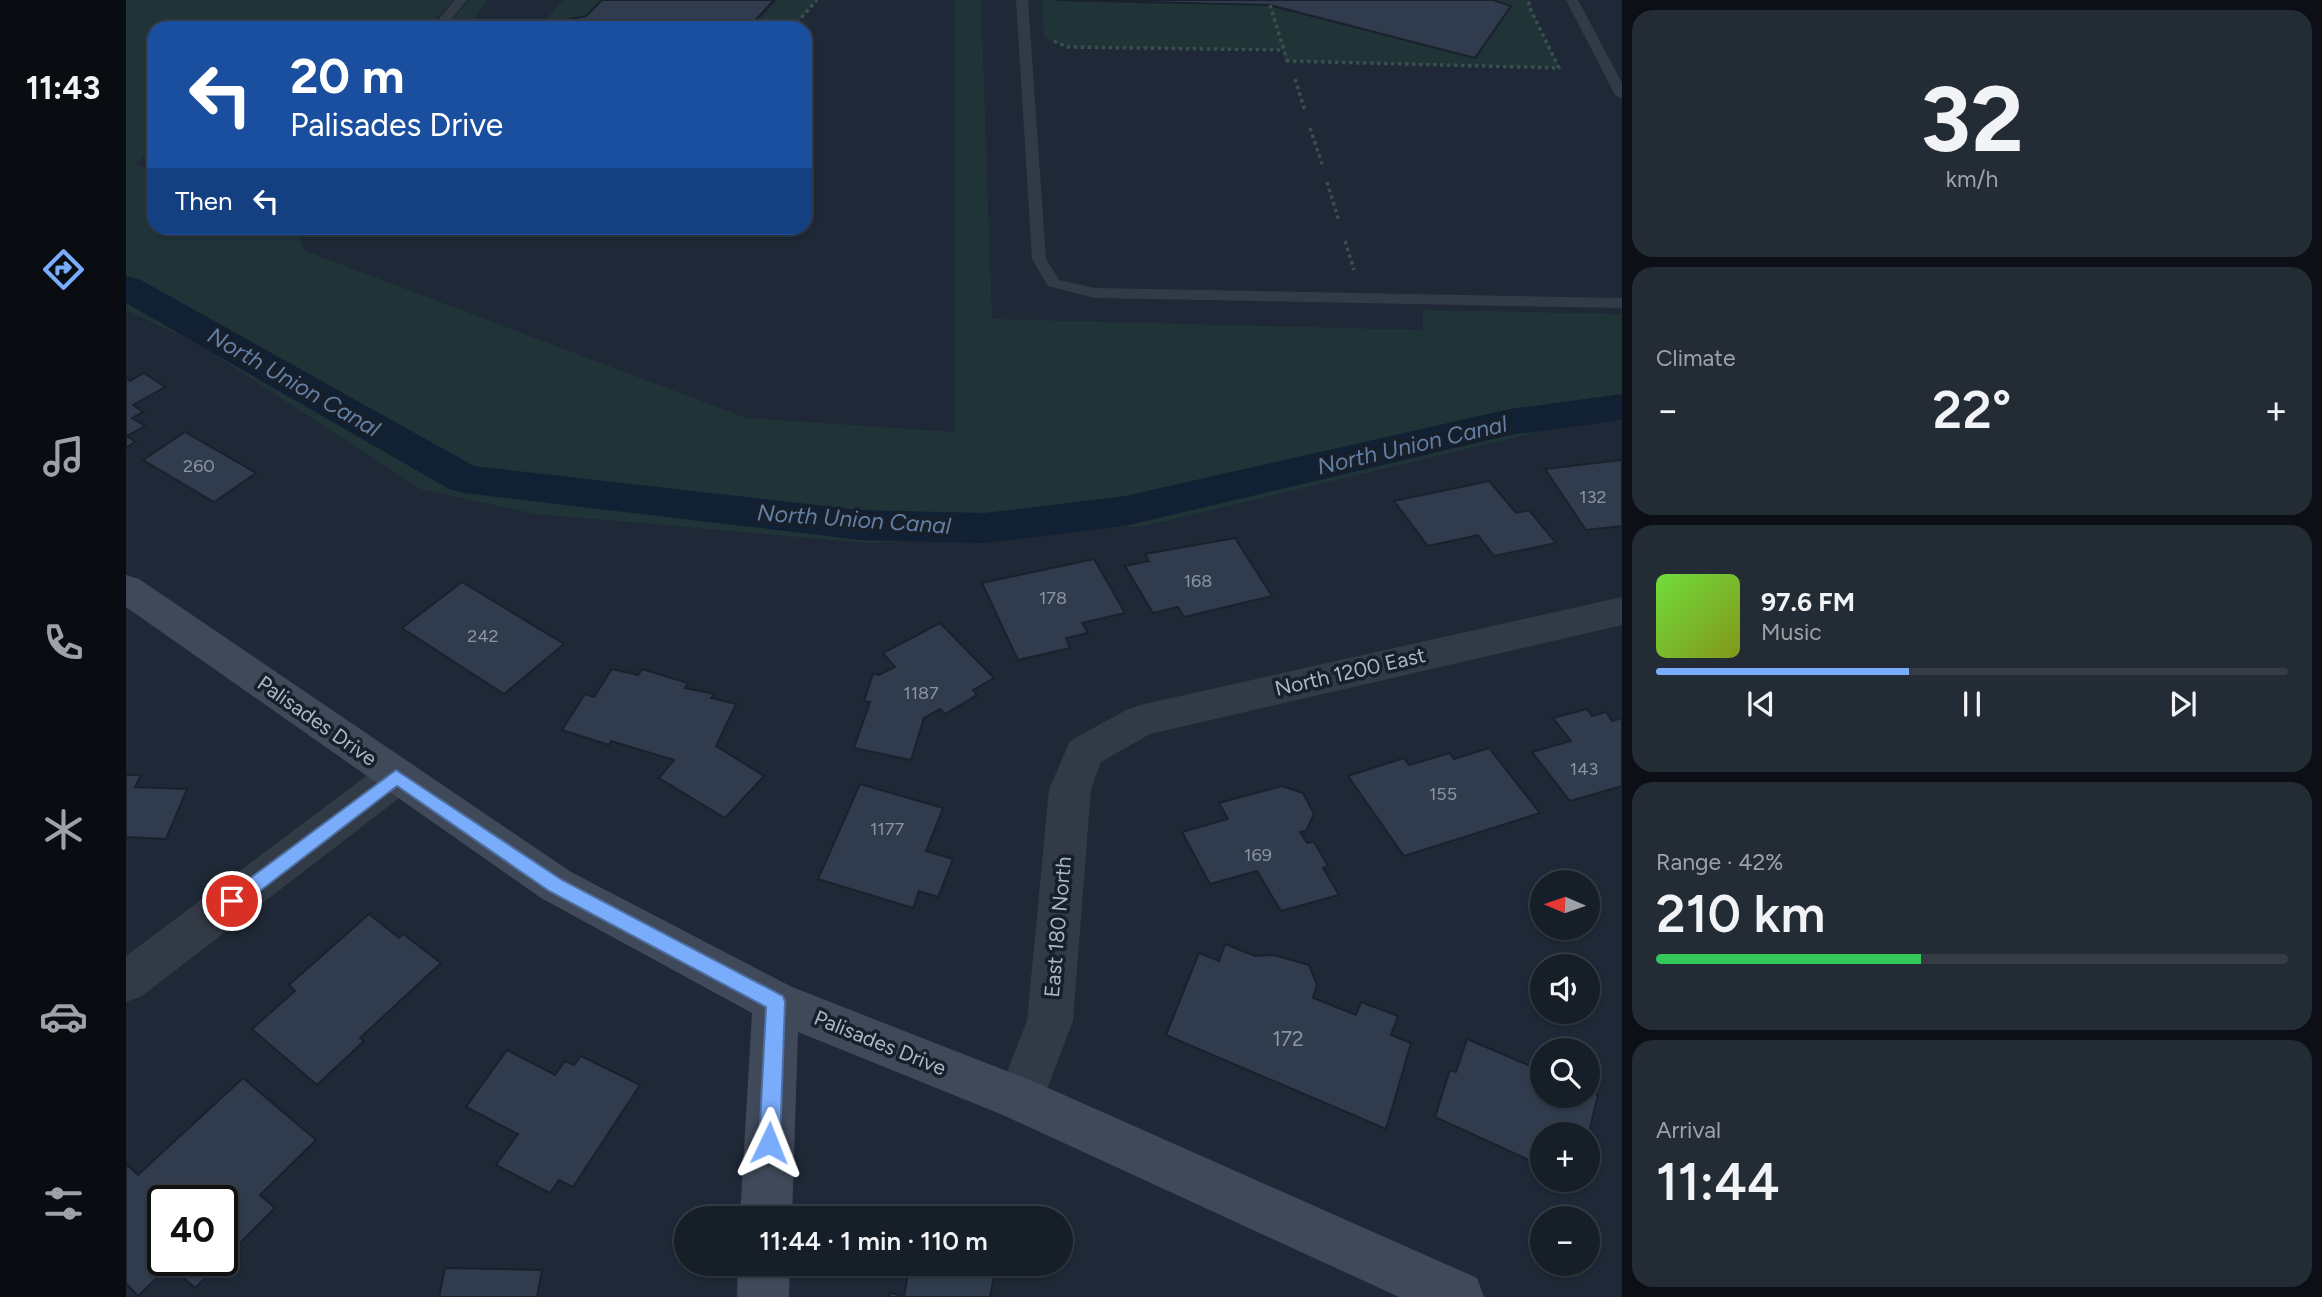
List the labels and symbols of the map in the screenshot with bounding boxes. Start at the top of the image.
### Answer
water label: North Union Canal [203,321,386,443]
water label: North Union Canal [1314,409,1511,480]
house number: 260 [183,455,215,477]
house number: 132 [1579,486,1607,508]
water label: North Union Canal [756,498,953,540]
house number: 168 [1184,570,1212,592]
house number: 178 [1039,587,1067,609]
house number: 242 [467,625,499,647]
street label: North 1200 East [1272,642,1428,701]
street label: Palisades Drive [253,670,382,771]
house number: 1187 [903,682,939,704]
house number: 143 [1570,758,1598,780]
house number: 155 [1429,783,1457,805]
house number: 1177 [870,818,904,840]
house number: 169 [1244,844,1272,866]
street label: East 180 North [1039,855,1076,999]
north arrow [1530,870,1600,940]
pin [202,871,262,931]
street label: Palisades Drive [811,1005,950,1080]
house number: 172 [1272,1026,1304,1051]
position arrow [732,1106,806,1180]
speed limit sign: 40 [147,1185,238,1276]

